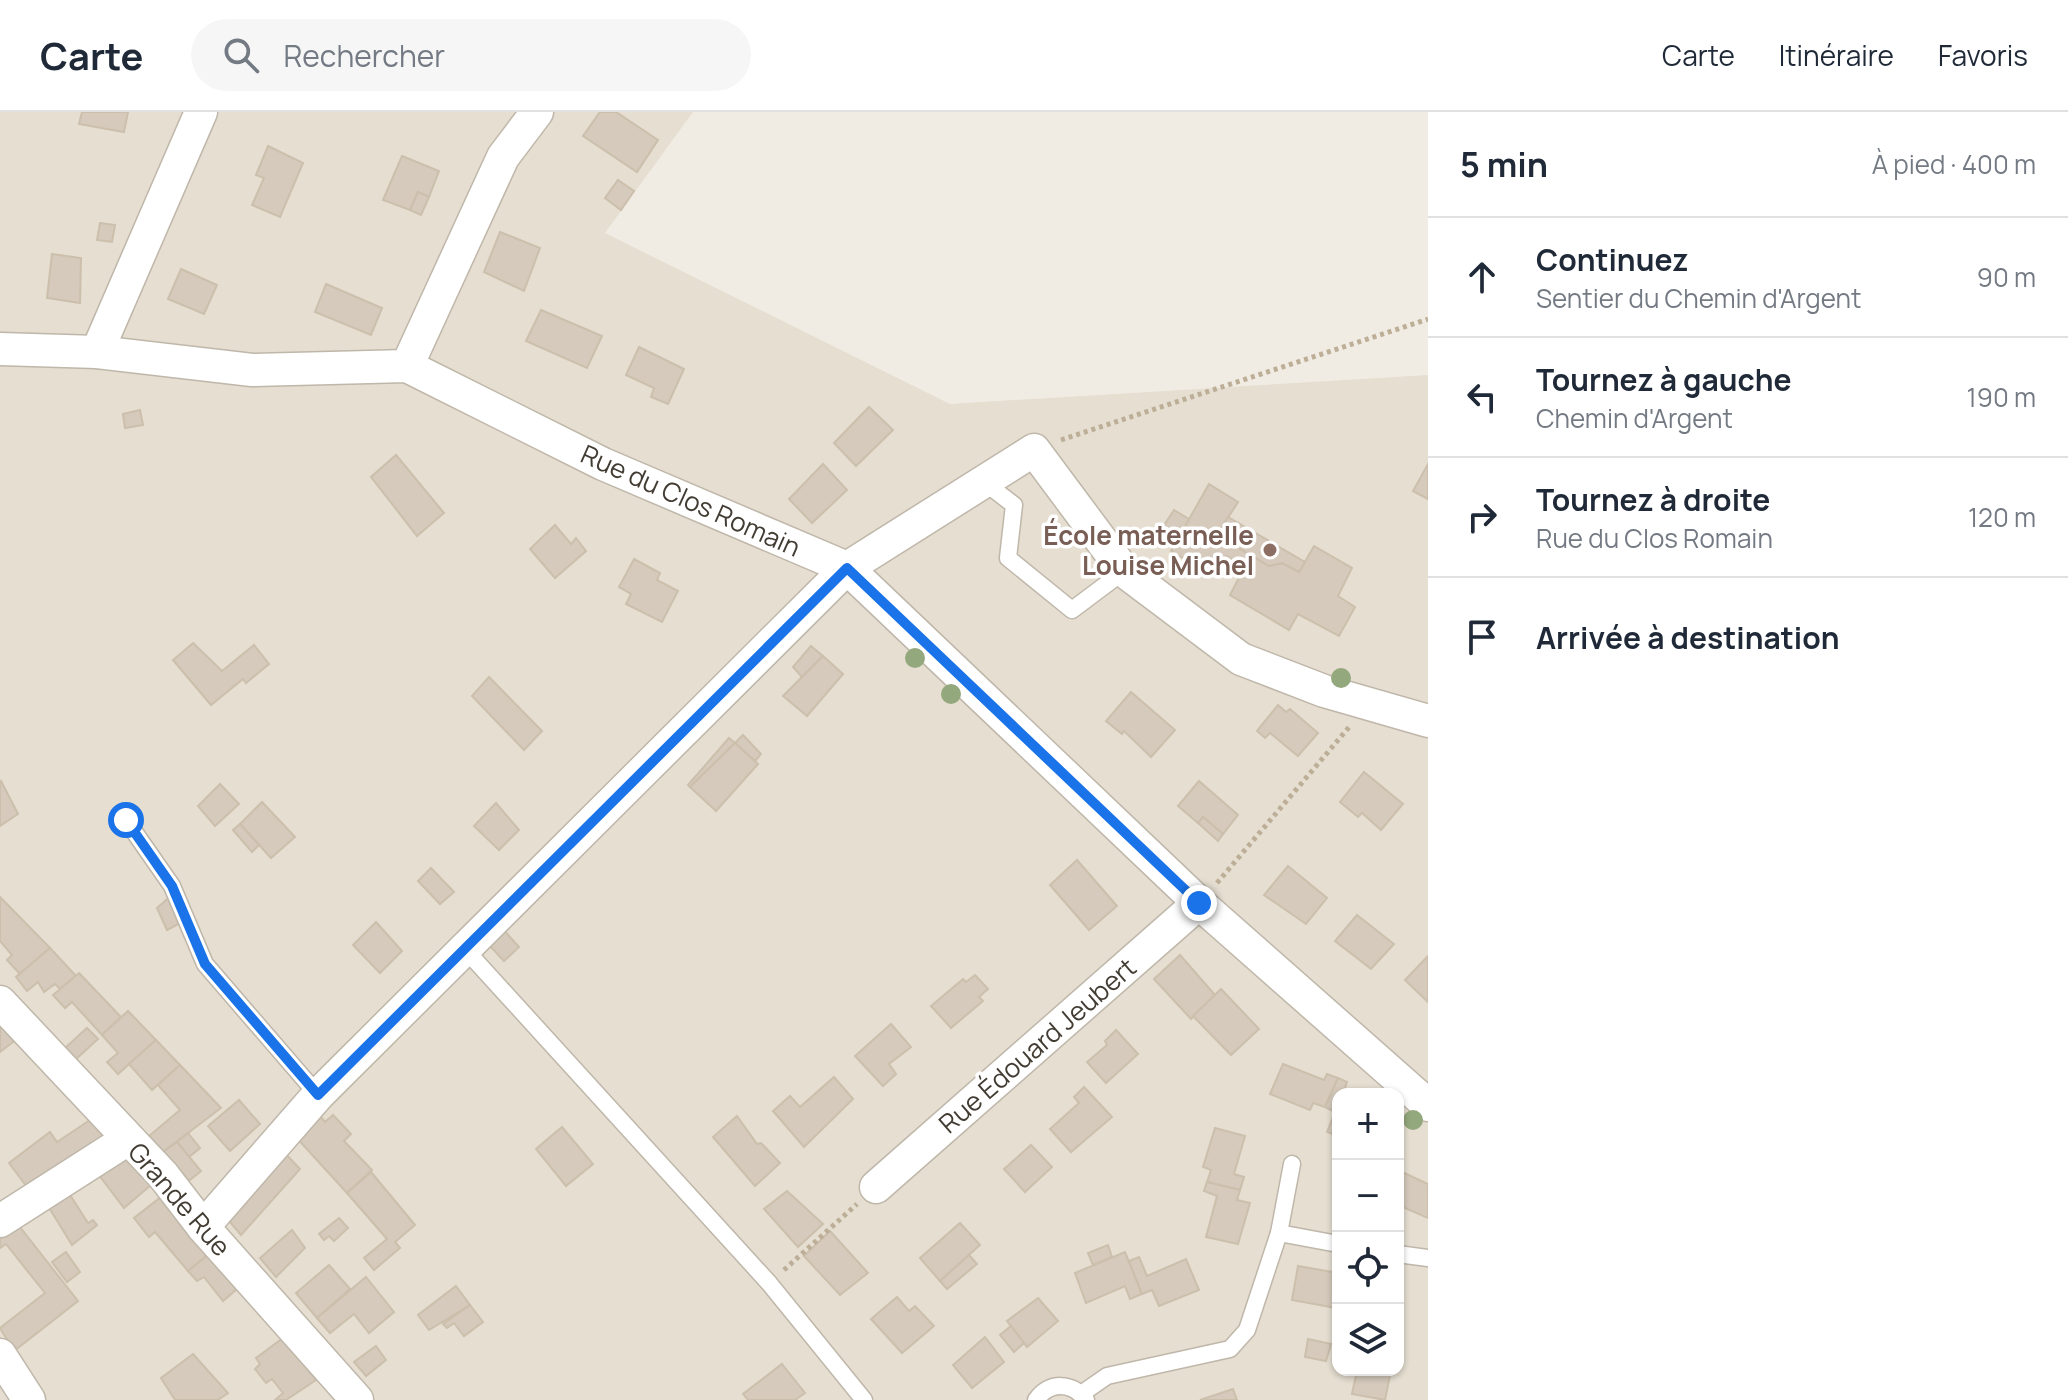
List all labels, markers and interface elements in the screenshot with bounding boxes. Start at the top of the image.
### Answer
search box [191,19,751,91]
text: Carte [40,29,143,81]
icon: search [219,33,263,77]
text: Rechercher [283,35,445,76]
text: Carte [1662,36,1735,74]
text: Itinéraire [1779,36,1894,74]
text: Favoris [1938,36,2028,74]
text: 5 min [1460,141,1548,187]
text: À pied · 400 m [1872,146,2036,182]
text: Continuez [1536,239,1688,280]
icon: ahead [1460,255,1504,299]
text: 90 m [1977,259,2036,295]
text: Sentier du Chemin d'Argent [1536,280,1861,316]
text: Tournez à gauche [1536,359,1792,400]
icon: left [1460,375,1504,419]
text: 190 m [1967,379,2036,415]
text: Chemin d'Argent [1536,400,1733,436]
street label: Rue du Clos Romain [575,435,807,565]
text: Tournez à droite [1536,479,1770,520]
icon: right [1460,495,1504,539]
text: 120 m [1968,499,2036,535]
place label: École maternelle Louise Michel [1043,517,1254,583]
text: Rue du Clos Romain [1536,520,1773,556]
marker: École maternelle Louise Michel [1261,541,1279,559]
icon: arrive [1460,615,1504,659]
text: Arrivée à destination [1536,617,1839,658]
route start [108,802,144,838]
route end [1181,885,1217,921]
street label: Rue Édouard Jeubert [931,949,1143,1141]
map controls [1332,1088,1404,1376]
button: + [1332,1088,1404,1160]
street label: Grande Rue [121,1134,239,1264]
button: − [1332,1160,1404,1232]
button: locate [1332,1232,1404,1304]
button: layers [1332,1304,1404,1376]

